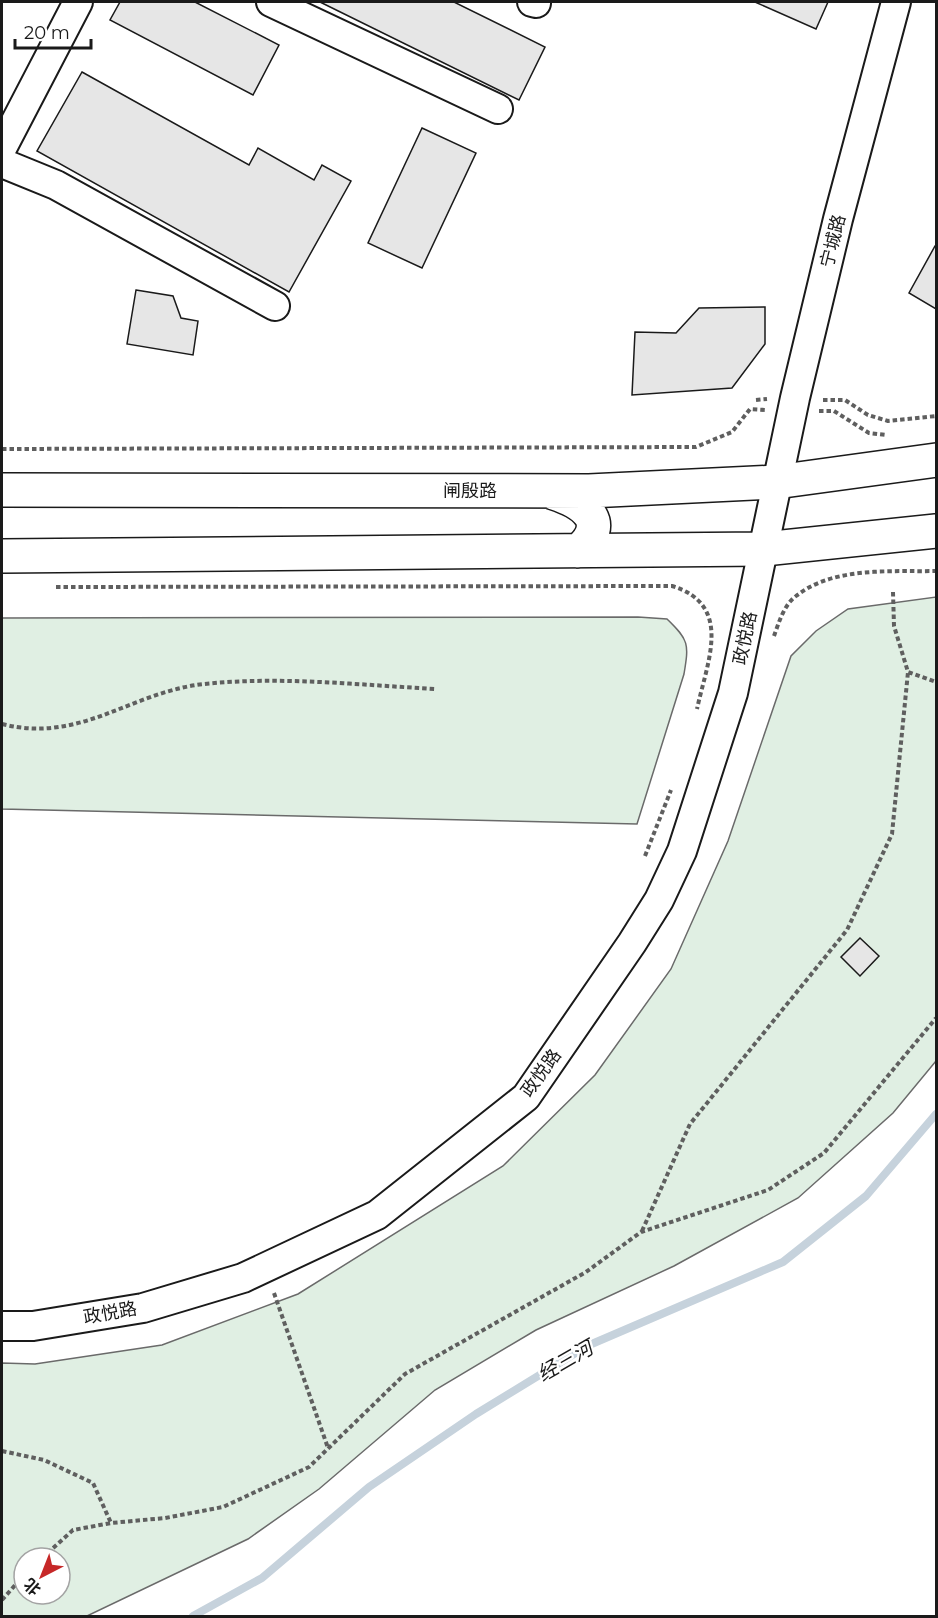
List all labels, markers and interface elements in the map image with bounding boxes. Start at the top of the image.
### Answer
scale bar [15,12,92,50]
text: 20 m [24,22,70,44]
street label: 宁城路 [816,212,850,270]
street label: 闸殷路 [443,480,497,502]
street label: 政悦路 [729,609,761,667]
street label: 政悦路 [516,1045,566,1101]
street label: 政悦路 [82,1297,138,1329]
water label: 经三河 [533,1334,600,1386]
north arrow [12,1546,72,1606]
text: 北 [20,1574,45,1599]

